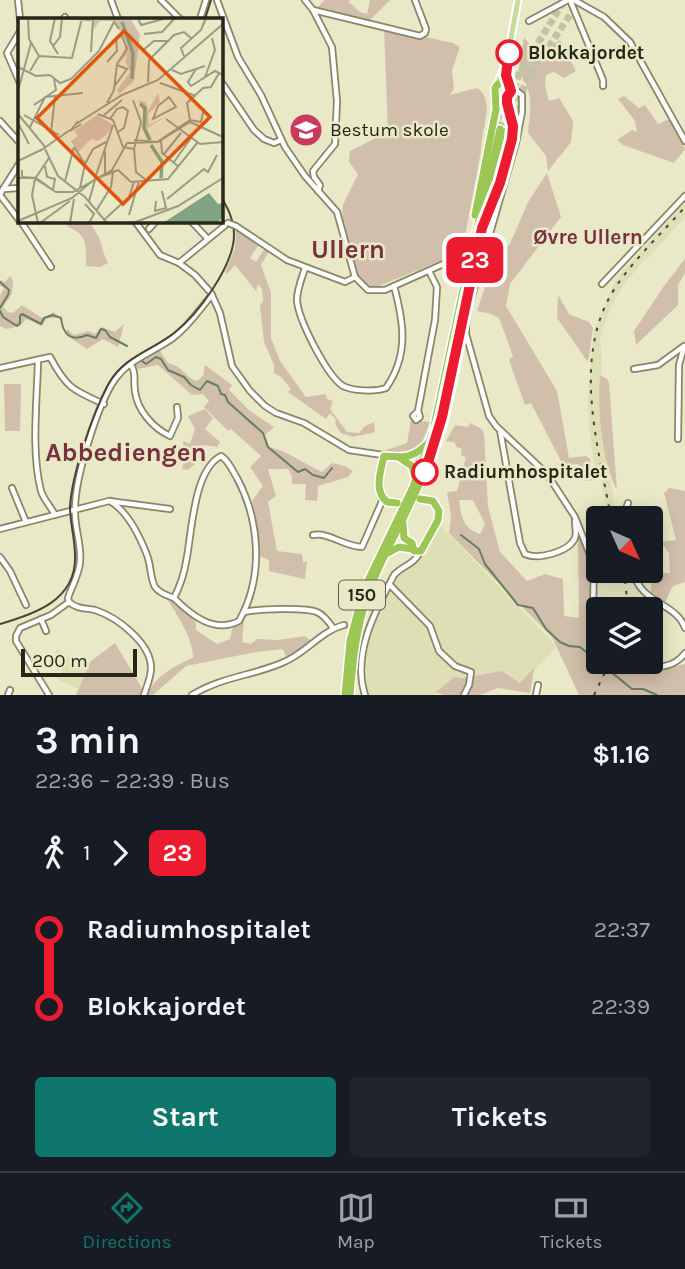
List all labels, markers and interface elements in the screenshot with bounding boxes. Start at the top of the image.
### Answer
inset map [18,18,222,222]
marker: Blokkajordet [496,40,522,66]
place label: Blokkajordet [528,42,644,64]
school or university icon: Bestum skole [287,111,325,149]
place label: Bestum skole [330,119,449,141]
district label: Øvre Ullern [533,225,643,249]
district label: Ullern [311,234,385,265]
line badge: 23 [444,237,506,283]
text: 23 [460,246,490,274]
district label: Abbediengen [45,437,207,468]
marker: Radiumhospitalet [412,459,438,485]
place label: Radiumhospitalet [444,461,608,483]
north arrow [586,506,663,583]
map controls [586,506,663,674]
road number: 150 [339,580,385,610]
button: layers [586,597,663,674]
scale bar [21,646,136,678]
text: 200 m [32,650,88,672]
text: 3 min [35,718,140,763]
text: $1.16 [592,739,650,770]
text: 22:36 – 22:39 · Bus [35,767,230,794]
icon: walk [35,834,73,872]
icon: forward [101,834,139,872]
text: 1 [83,839,91,866]
text: 23 [163,839,192,867]
text: Radiumhospitalet [87,914,311,945]
text: 22:37 [594,916,650,943]
text: Blokkajordet [87,991,246,1022]
text: 22:39 [591,993,650,1020]
button: Start [35,1077,336,1157]
button: Tickets [350,1077,650,1157]
tab: Directions [83,1189,172,1253]
tab: Map [337,1189,375,1253]
tab: Tickets [540,1189,602,1253]

